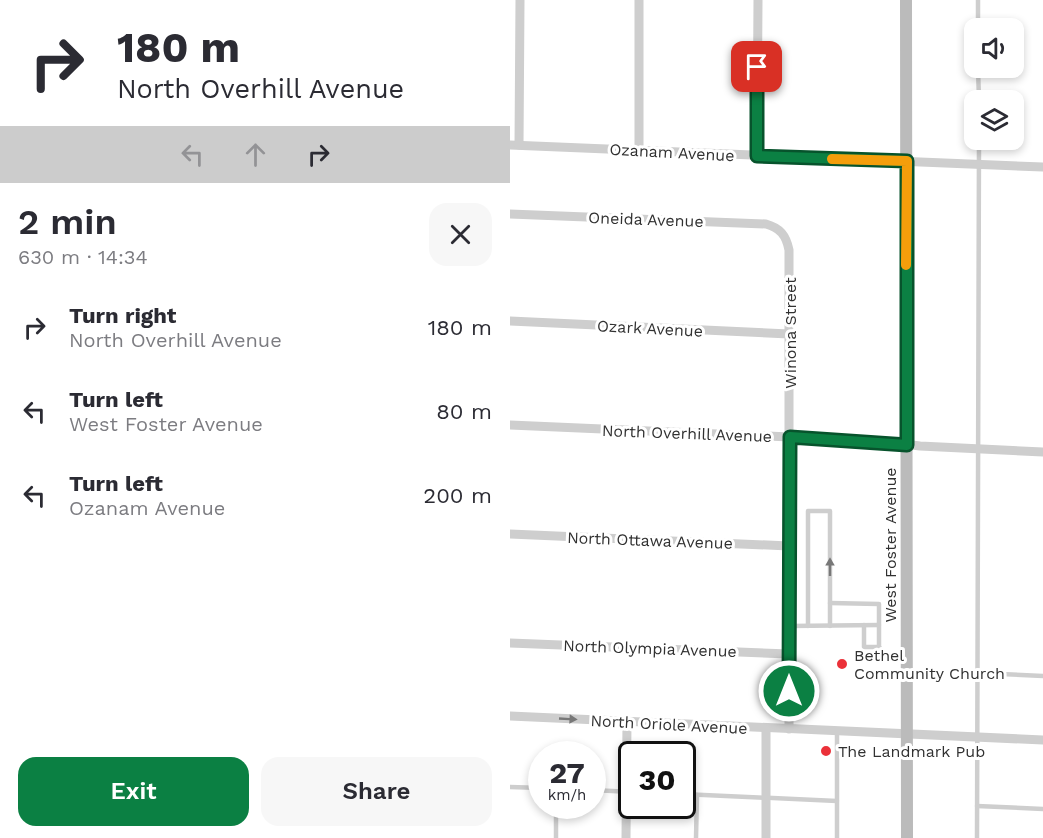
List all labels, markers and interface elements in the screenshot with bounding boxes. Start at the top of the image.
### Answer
map controls [964,18,1024,150]
button: sound [964,18,1024,78]
text: 180 m [117,23,240,72]
icon: right [18,24,96,102]
pin [731,41,782,92]
icon: arrive [740,50,773,83]
text: North Overhill Avenue [117,73,404,105]
button: layers [964,90,1024,150]
icon: left [176,138,209,171]
icon: ahead [239,138,272,171]
icon: right [302,138,335,171]
street label: Ozanam Avenue [609,140,735,165]
text: 2 min [18,201,117,243]
button: close [429,203,492,266]
street label: Oneida Avenue [588,208,704,231]
text: 630 m · 14:34 [18,245,148,269]
street label: Winona Street [781,277,800,389]
text: Turn right [69,303,176,328]
icon: right [18,311,51,344]
text: 180 m [428,315,492,340]
street label: Ozark Avenue [596,316,703,341]
text: North Overhill Avenue [69,328,282,352]
text: Turn left [69,387,163,412]
icon: left [18,395,51,428]
text: 80 m [436,399,492,424]
text: West Foster Avenue [69,412,263,436]
street label: North Overhill Avenue [602,421,772,446]
street label: West Foster Avenue [881,467,900,623]
text: Turn left [69,471,163,496]
icon: left [18,479,51,512]
text: 200 m [423,483,492,508]
text: Ozanam Avenue [69,496,225,520]
street label: North Ottawa Avenue [567,528,733,553]
one-way arrow [825,558,835,577]
street label: North Olympia Avenue [563,636,737,661]
place label: Bethel Community Church [854,646,1005,683]
marker: Bethel Community Church [835,657,849,671]
position arrow [757,659,821,723]
street label: North Oriole Avenue [590,711,748,738]
one-way arrow [559,715,578,724]
speed limit sign: 30 [618,741,696,819]
place label: The Landmark Pub [838,742,985,761]
marker: The Landmark Pub [819,744,833,758]
text: 27 [549,755,585,790]
button: Exit [18,757,249,826]
button: Share [261,757,492,826]
text: km/h [548,786,586,804]

